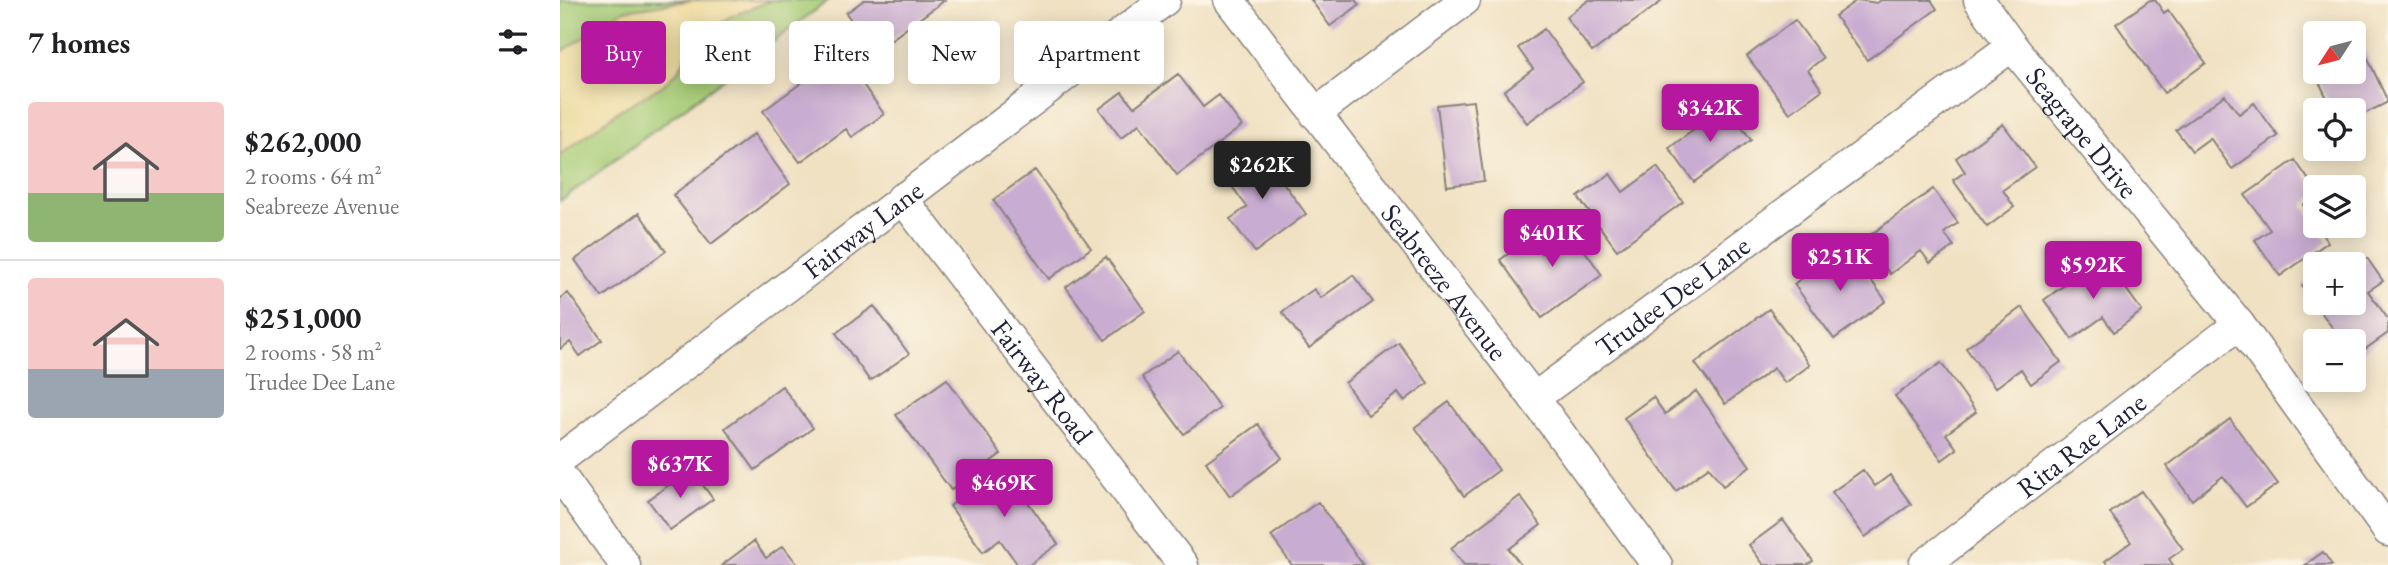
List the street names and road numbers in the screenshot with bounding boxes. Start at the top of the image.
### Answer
street label: Seagrape Drive [2018,59,2147,205]
street label: Fairway Lane [795,172,930,286]
street label: Seabreeze Avenue [1373,196,1516,367]
street label: Trudee Dee Lane [1588,227,1757,365]
street label: Fairway Road [983,312,1102,451]
street label: Rita Rae Lane [2009,384,2153,506]

